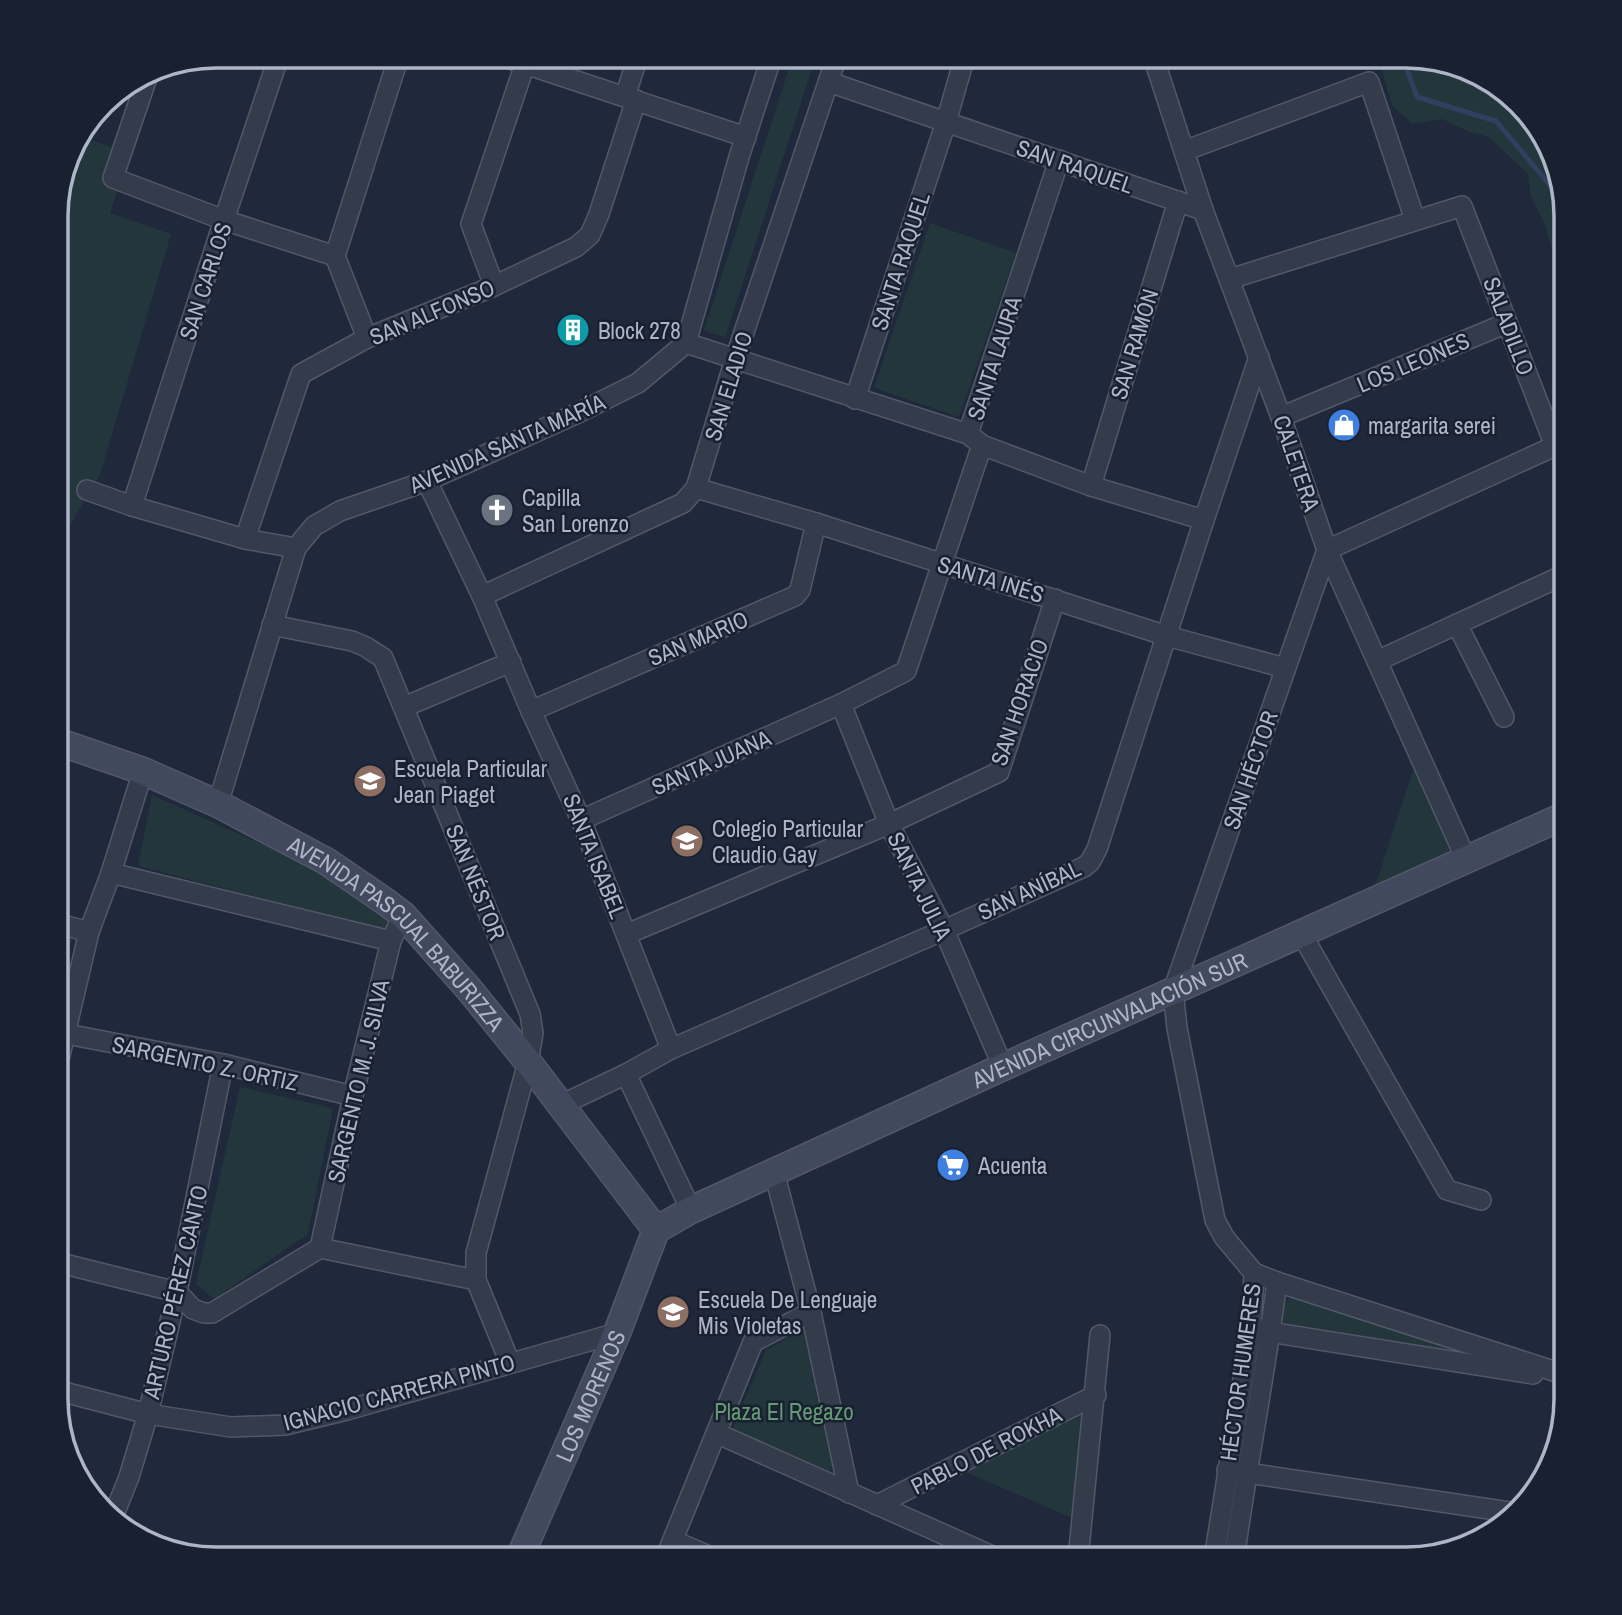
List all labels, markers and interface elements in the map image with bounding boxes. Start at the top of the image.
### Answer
street label: SAN RAQUEL [1012,132,1138,201]
street label: SANTA RAQUEL [863,188,937,334]
street label: SAN CARLOS [171,218,239,344]
street label: SAN ALFONSO [365,272,499,352]
street label: SALADILLO [1476,272,1542,380]
street label: SAN RAMÓN [1102,285,1166,403]
street label: SANTA LAURA [959,292,1029,424]
building icon: Block 278 [554,311,592,349]
place label: Block 278 [598,315,681,346]
street label: LOS LEONES [1352,324,1474,400]
street label: SAN ELADIO [697,327,759,445]
street label: AVENIDA SANTA MARÍA [403,386,610,500]
shop icon: margarita serei [1325,406,1363,444]
place label: margarita serei [1368,410,1496,441]
street label: CALETERA [1266,411,1328,516]
place label: Capilla San Lorenzo [522,482,629,539]
church icon: Capilla San Lorenzo [478,491,516,529]
street label: SANTA INÉS [934,548,1048,610]
street label: SAN MARIO [643,603,753,673]
street label: SAN HORACIO [983,635,1055,769]
street label: SAN HÉCTOR [1215,706,1285,833]
street label: SANTA JUANA [646,722,776,802]
place label: Escuela Particular Jean Piaget [394,753,548,810]
school or university icon: Escuela Particular Jean Piaget [351,762,389,800]
street label: SANTA ISABEL [556,789,634,923]
place label: Colegio Particular Claudio Gay [712,813,864,870]
street label: SAN NÉSTOR [439,819,513,945]
school or university icon: Colegio Particular Claudio Gay [668,822,706,860]
street label: SANTA JULIA [880,827,960,946]
street label: AVENIDA PASCUAL BABURIZZA [282,828,512,1037]
street label: SAN ANÍBAL [973,852,1086,927]
street label: AVENIDA CIRCUNVALACIÓN SUR [966,944,1252,1095]
street label: SARGENTO M. J. SILVA [320,976,397,1186]
street label: SARGENTO Z. ORTIZ [109,1028,301,1098]
supermarket icon: Acuenta [934,1146,972,1184]
place label: Acuenta [977,1150,1048,1181]
street label: ARTURO PÉREZ CANTO [135,1182,215,1403]
street label: HÉCTOR HUMERES [1212,1281,1268,1463]
place label: Escuela De Lenguaje Mis Violetas [698,1284,877,1341]
school or university icon: Escuela De Lenguaje Mis Violetas [654,1293,692,1331]
street label: LOS MORENOS [548,1325,632,1466]
street label: IGNACIO CARRERA PINTO [280,1346,518,1438]
park label: Plaza El Regazo [714,1396,854,1427]
street label: PABLO DE ROKHA [905,1398,1067,1501]

